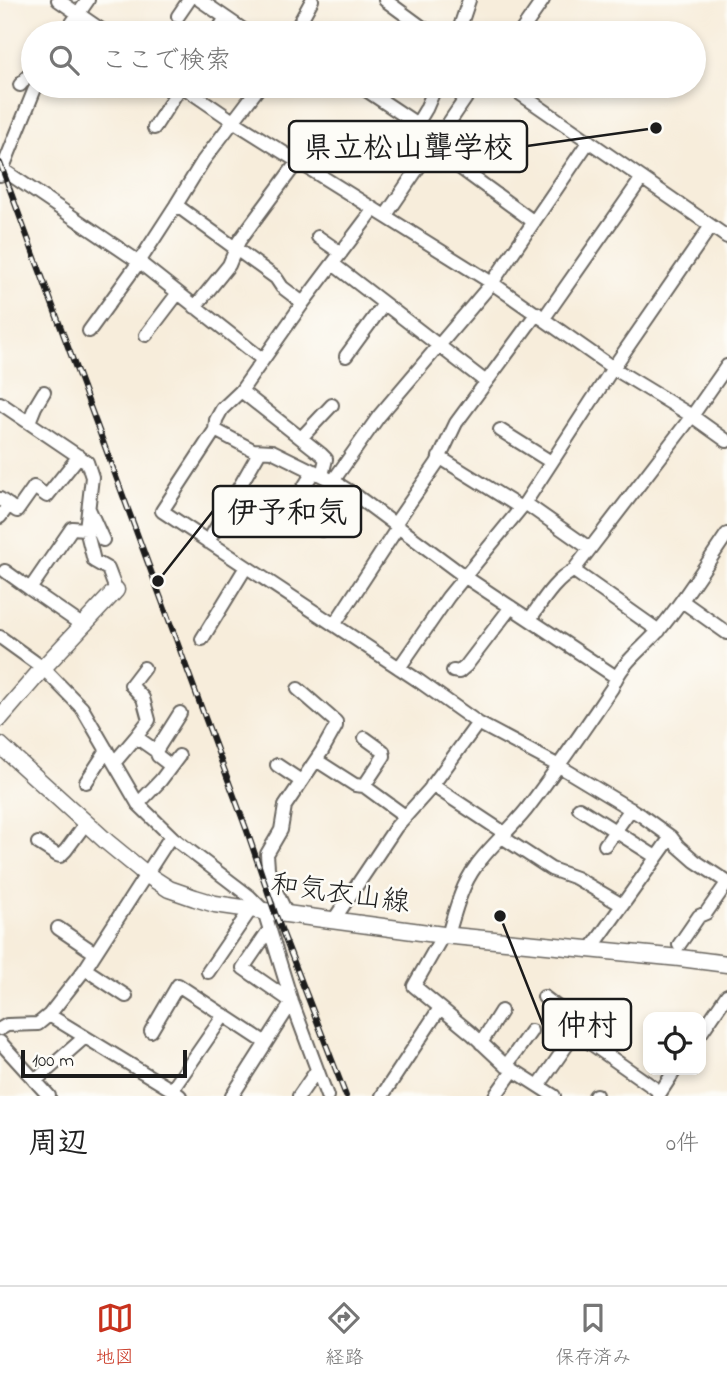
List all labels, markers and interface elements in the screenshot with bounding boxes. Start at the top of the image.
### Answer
search box [21,21,706,98]
icon: search [45,41,83,79]
text: ここで検索 [101,43,231,81]
callout: 県立松山聾学校 [289,121,527,172]
text: 県立松山聾学校 [303,128,513,172]
callout: 伊予和気 [213,486,361,537]
text: 伊予和気 [227,493,347,537]
street label: 和気衣山線 [268,865,412,925]
callout: 仲村 [543,999,631,1050]
text: 仲村 [557,1006,617,1050]
map controls [643,1012,706,1075]
button: locate [643,1012,706,1075]
scale bar [21,1047,187,1079]
text: 100 m [32,1048,74,1075]
text: 周辺 [28,1123,88,1167]
text: 0件 [666,1128,699,1161]
tab: 地図 [96,1299,134,1372]
tab: 経路 [325,1299,363,1372]
tab: 保存済み [555,1299,631,1372]

